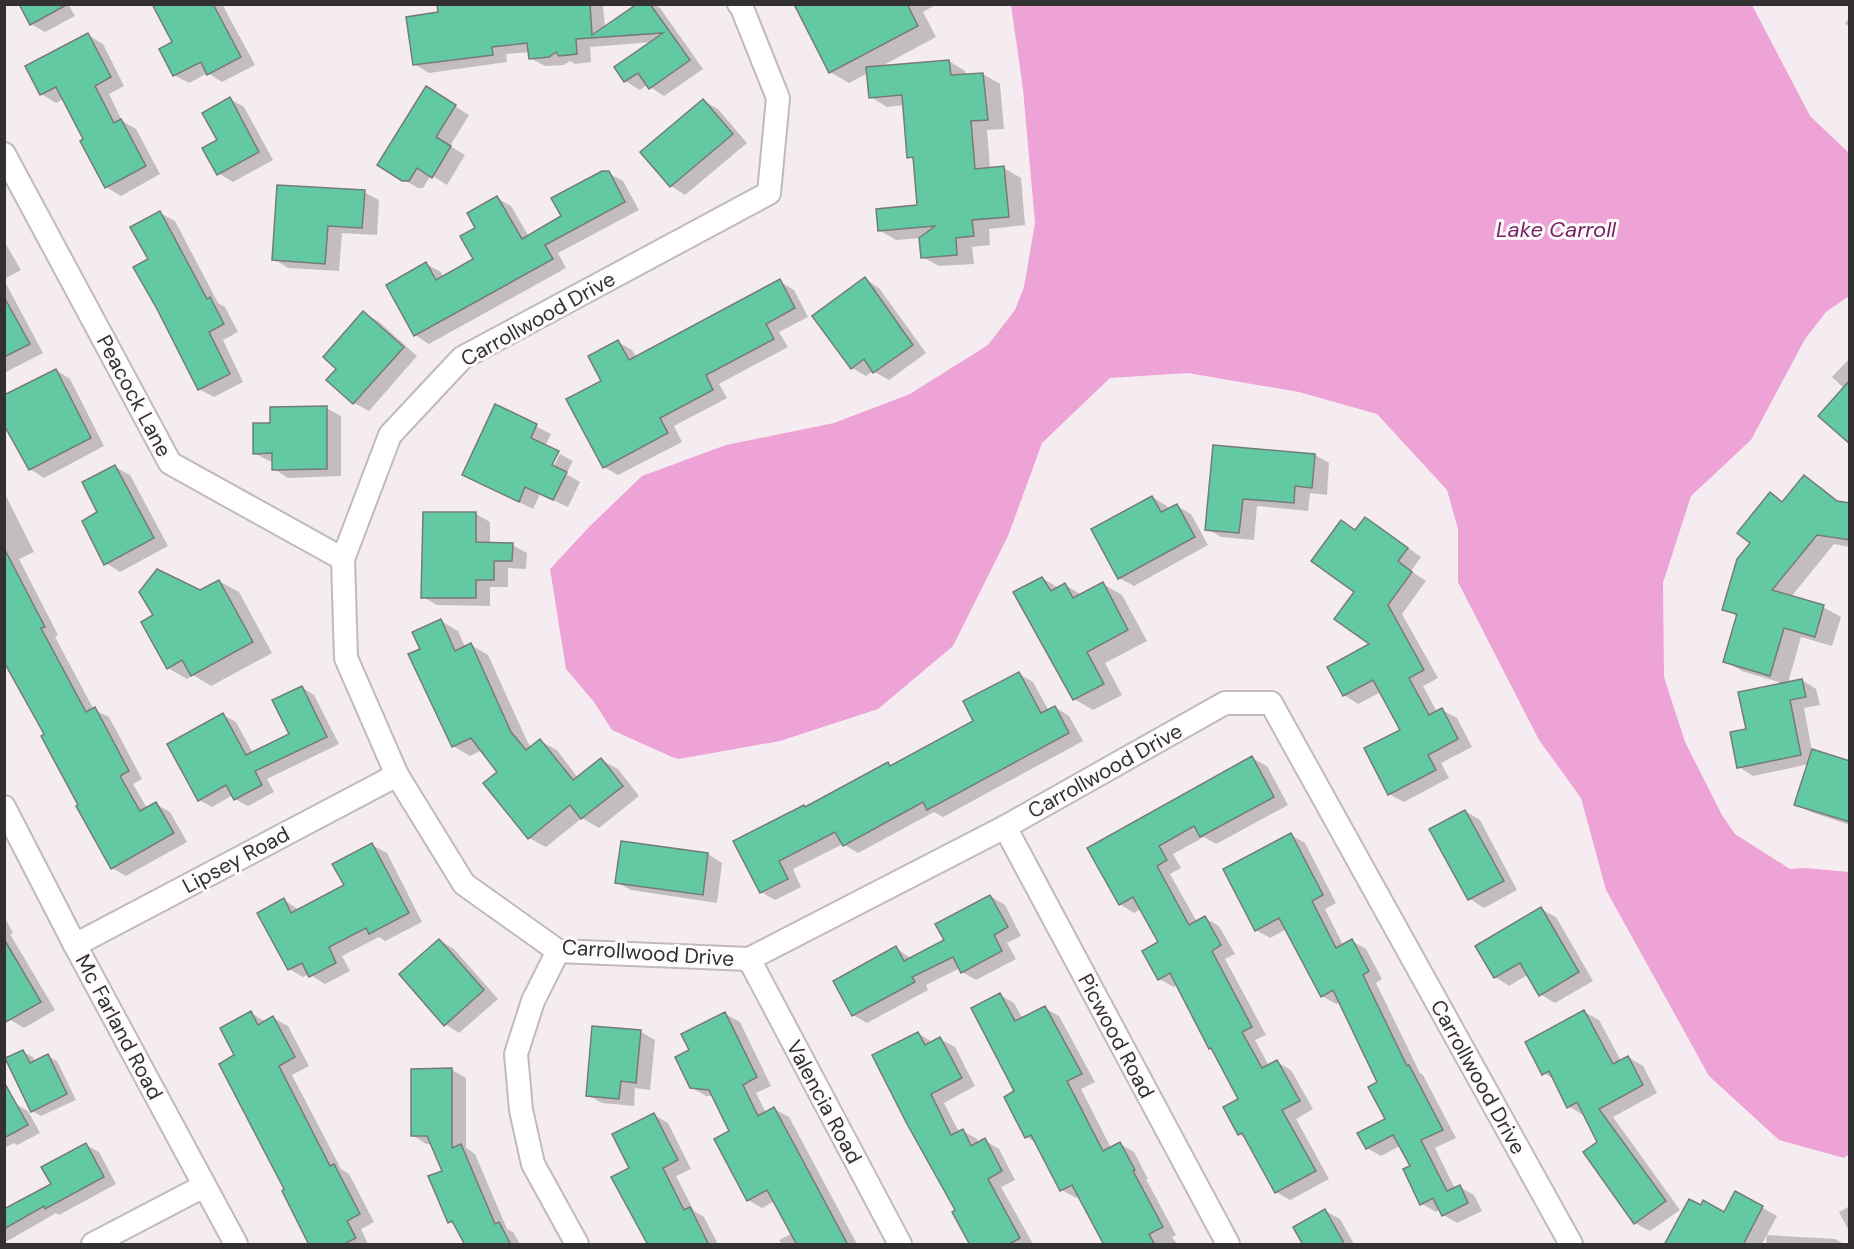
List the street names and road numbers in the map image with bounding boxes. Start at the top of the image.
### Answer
street label: Carrollwood Drive [456,265,620,373]
street label: Peacock Lane [90,330,178,462]
street label: Carrollwood Drive [1023,717,1187,825]
street label: Lipsey Road [178,820,294,900]
street label: Carrollwood Drive [561,933,735,973]
street label: Mc Farland Road [69,949,169,1105]
street label: Picwood Road [1071,969,1161,1103]
street label: Carrollwood Drive [1424,995,1532,1159]
street label: Valencia Road [780,1035,868,1169]

